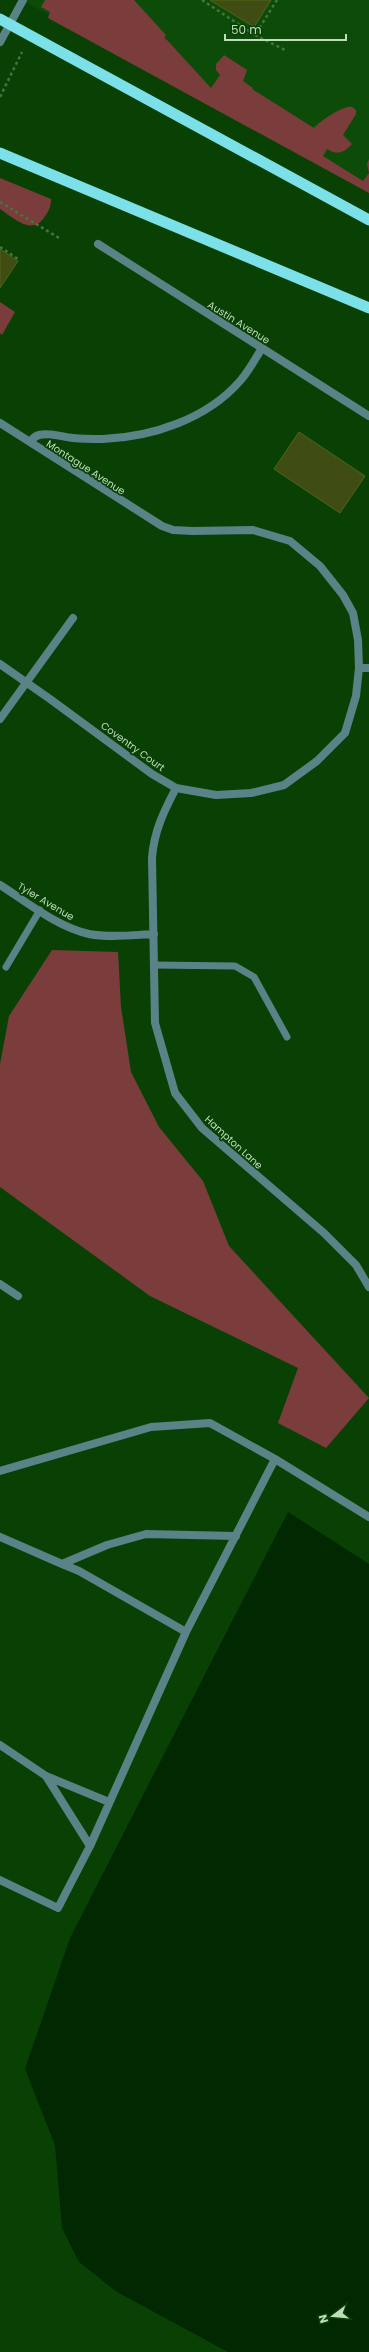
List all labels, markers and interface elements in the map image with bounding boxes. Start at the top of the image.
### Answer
scale bar [225,16,346,42]
text: 50 m [231,21,262,38]
street label: Austin Avenue [205,297,273,348]
street label: Montague Avenue [43,436,128,499]
street label: Coventry Court [98,718,168,775]
street label: Tyler Avenue [15,879,77,924]
street label: Hampton Lane [201,1112,266,1173]
north arrow [313,2296,353,2336]
text: N [315,2313,332,2325]

